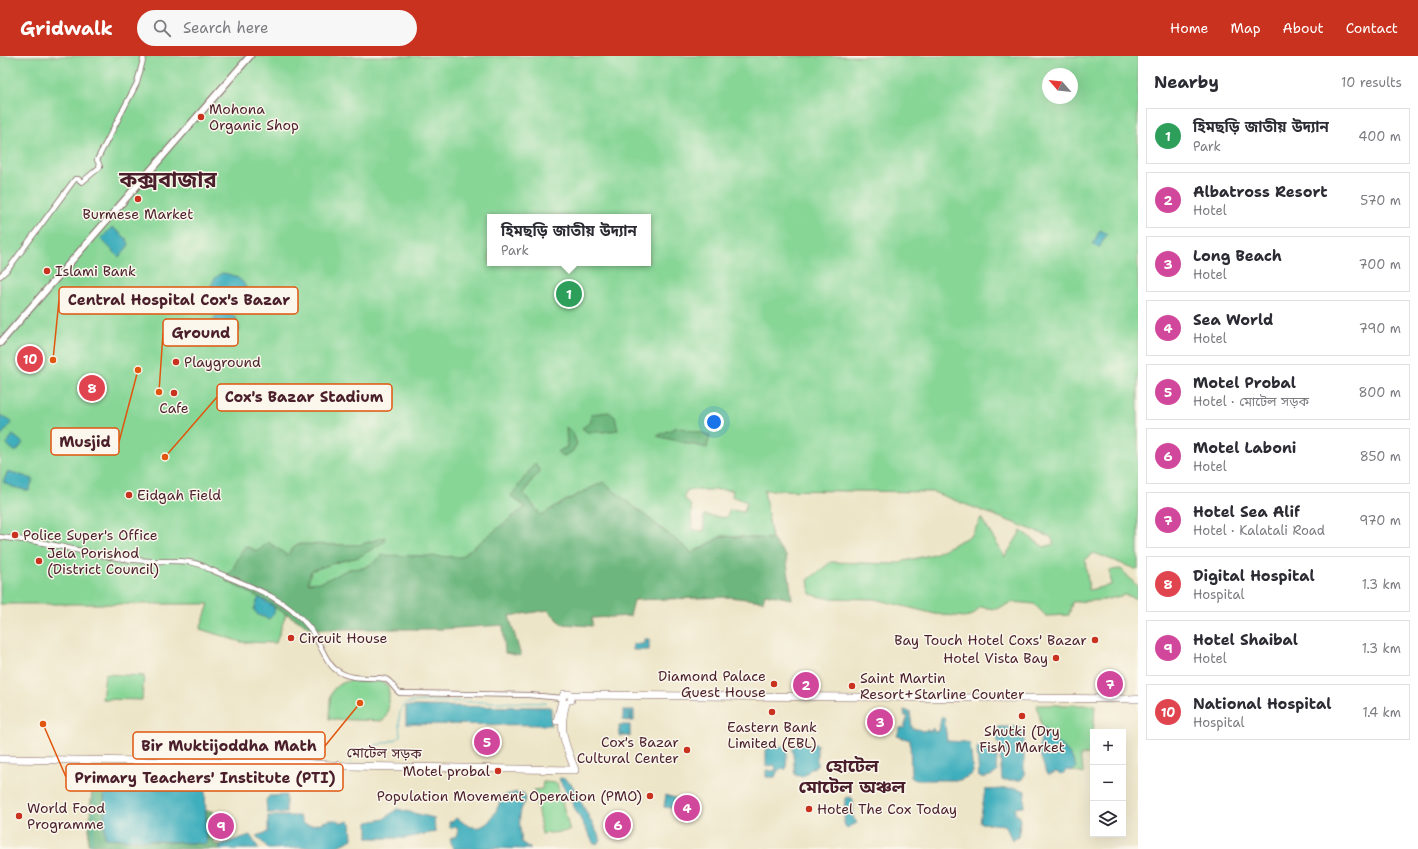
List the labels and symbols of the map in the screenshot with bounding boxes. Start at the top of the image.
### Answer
north arrow [1042,68,1078,104]
place label: Mohona Organic Shop [209,100,299,134]
marker: Mohona Organic Shop [196,112,206,122]
district label: কক্সবাজার [118,165,218,194]
marker: Burmese Market [133,194,143,204]
place label: Burmese Market [83,205,193,223]
place label: Islami Bank [55,262,136,280]
marker: Islami Bank [42,266,52,276]
pin: 1 [556,279,582,309]
callout: Central Hospital Cox's Bazar [59,287,298,314]
text: Central Hospital Cox's Bazar [68,290,290,310]
callout: Ground [163,319,238,346]
text: Ground [172,323,230,343]
pin: 10 [17,344,43,374]
place label: Playground [184,353,261,371]
marker: Playground [171,357,181,367]
pin: 8 [79,373,105,403]
callout: Cox's Bazar Stadium [217,384,392,411]
text: Cox's Bazar Stadium [225,387,384,407]
marker: Cafe [169,388,179,398]
place label: Cafe [159,399,189,417]
your location [704,412,724,432]
callout: Musjid [51,428,119,455]
text: Musjid [59,432,111,452]
place label: Eidgah Field [137,486,221,504]
marker: Eidgah Field [124,490,134,500]
place label: Police Super's Office [23,526,158,544]
marker: Police Super's Office [10,530,20,540]
place label: Jela Porishod (District Council) [47,544,159,578]
marker: Jela Porishod (District Council) [34,556,44,566]
place label: Circuit House [299,629,388,647]
place label: Bay Touch Hotel Coxs' Bazar [894,631,1087,649]
marker: Circuit House [286,633,296,643]
marker: Bay Touch Hotel Coxs' Bazar [1090,635,1100,645]
place label: Hotel Vista Bay [943,649,1048,667]
marker: Hotel Vista Bay [1051,653,1061,663]
place label: Diamond Palace Guest House [658,667,766,701]
place label: Saint Martin Resort+Starline Counter [860,669,1025,703]
pin: 7 [1097,669,1123,699]
pin: 2 [793,670,819,700]
marker: Diamond Palace Guest House [769,679,779,689]
marker: Saint Martin Resort+Starline Counter [847,681,857,691]
marker: Eastern Bank Limited (EBL) [767,707,777,717]
pin: 3 [867,707,893,737]
marker: Shutki (Dry Fish) Market [1017,711,1027,721]
place label: Eastern Bank Limited (EBL) [727,718,817,752]
place label: Shutki (Dry Fish) Market [979,722,1065,756]
pin: 5 [474,727,500,757]
callout: Bir Muktijoddha Math [133,732,325,759]
place label: Cox's Bazar Cultural Center [577,733,679,767]
text: Bir Muktijoddha Math [141,736,317,756]
street label: মোটেল সড়ক [346,743,422,763]
marker: Cox's Bazar Cultural Center [682,745,692,755]
district label: হোটেল মোটেল অঞ্চল [799,754,906,799]
place label: Motel probal [403,762,491,780]
callout: Primary Teachers' Institute (PTI) [66,764,343,791]
marker: Motel probal [493,766,503,776]
text: Primary Teachers' Institute (PTI) [74,768,336,788]
place label: Population Movement Operation (PMO) [377,787,642,805]
marker: Population Movement Operation (PMO) [645,791,655,801]
pin: 4 [674,793,700,823]
place label: World Food Programme [27,799,105,833]
place label: Hotel The Cox Today [817,800,957,818]
marker: Hotel The Cox Today [804,804,814,814]
pin: 6 [605,810,631,840]
marker: World Food Programme [14,811,24,821]
pin: 9 [208,811,234,841]

